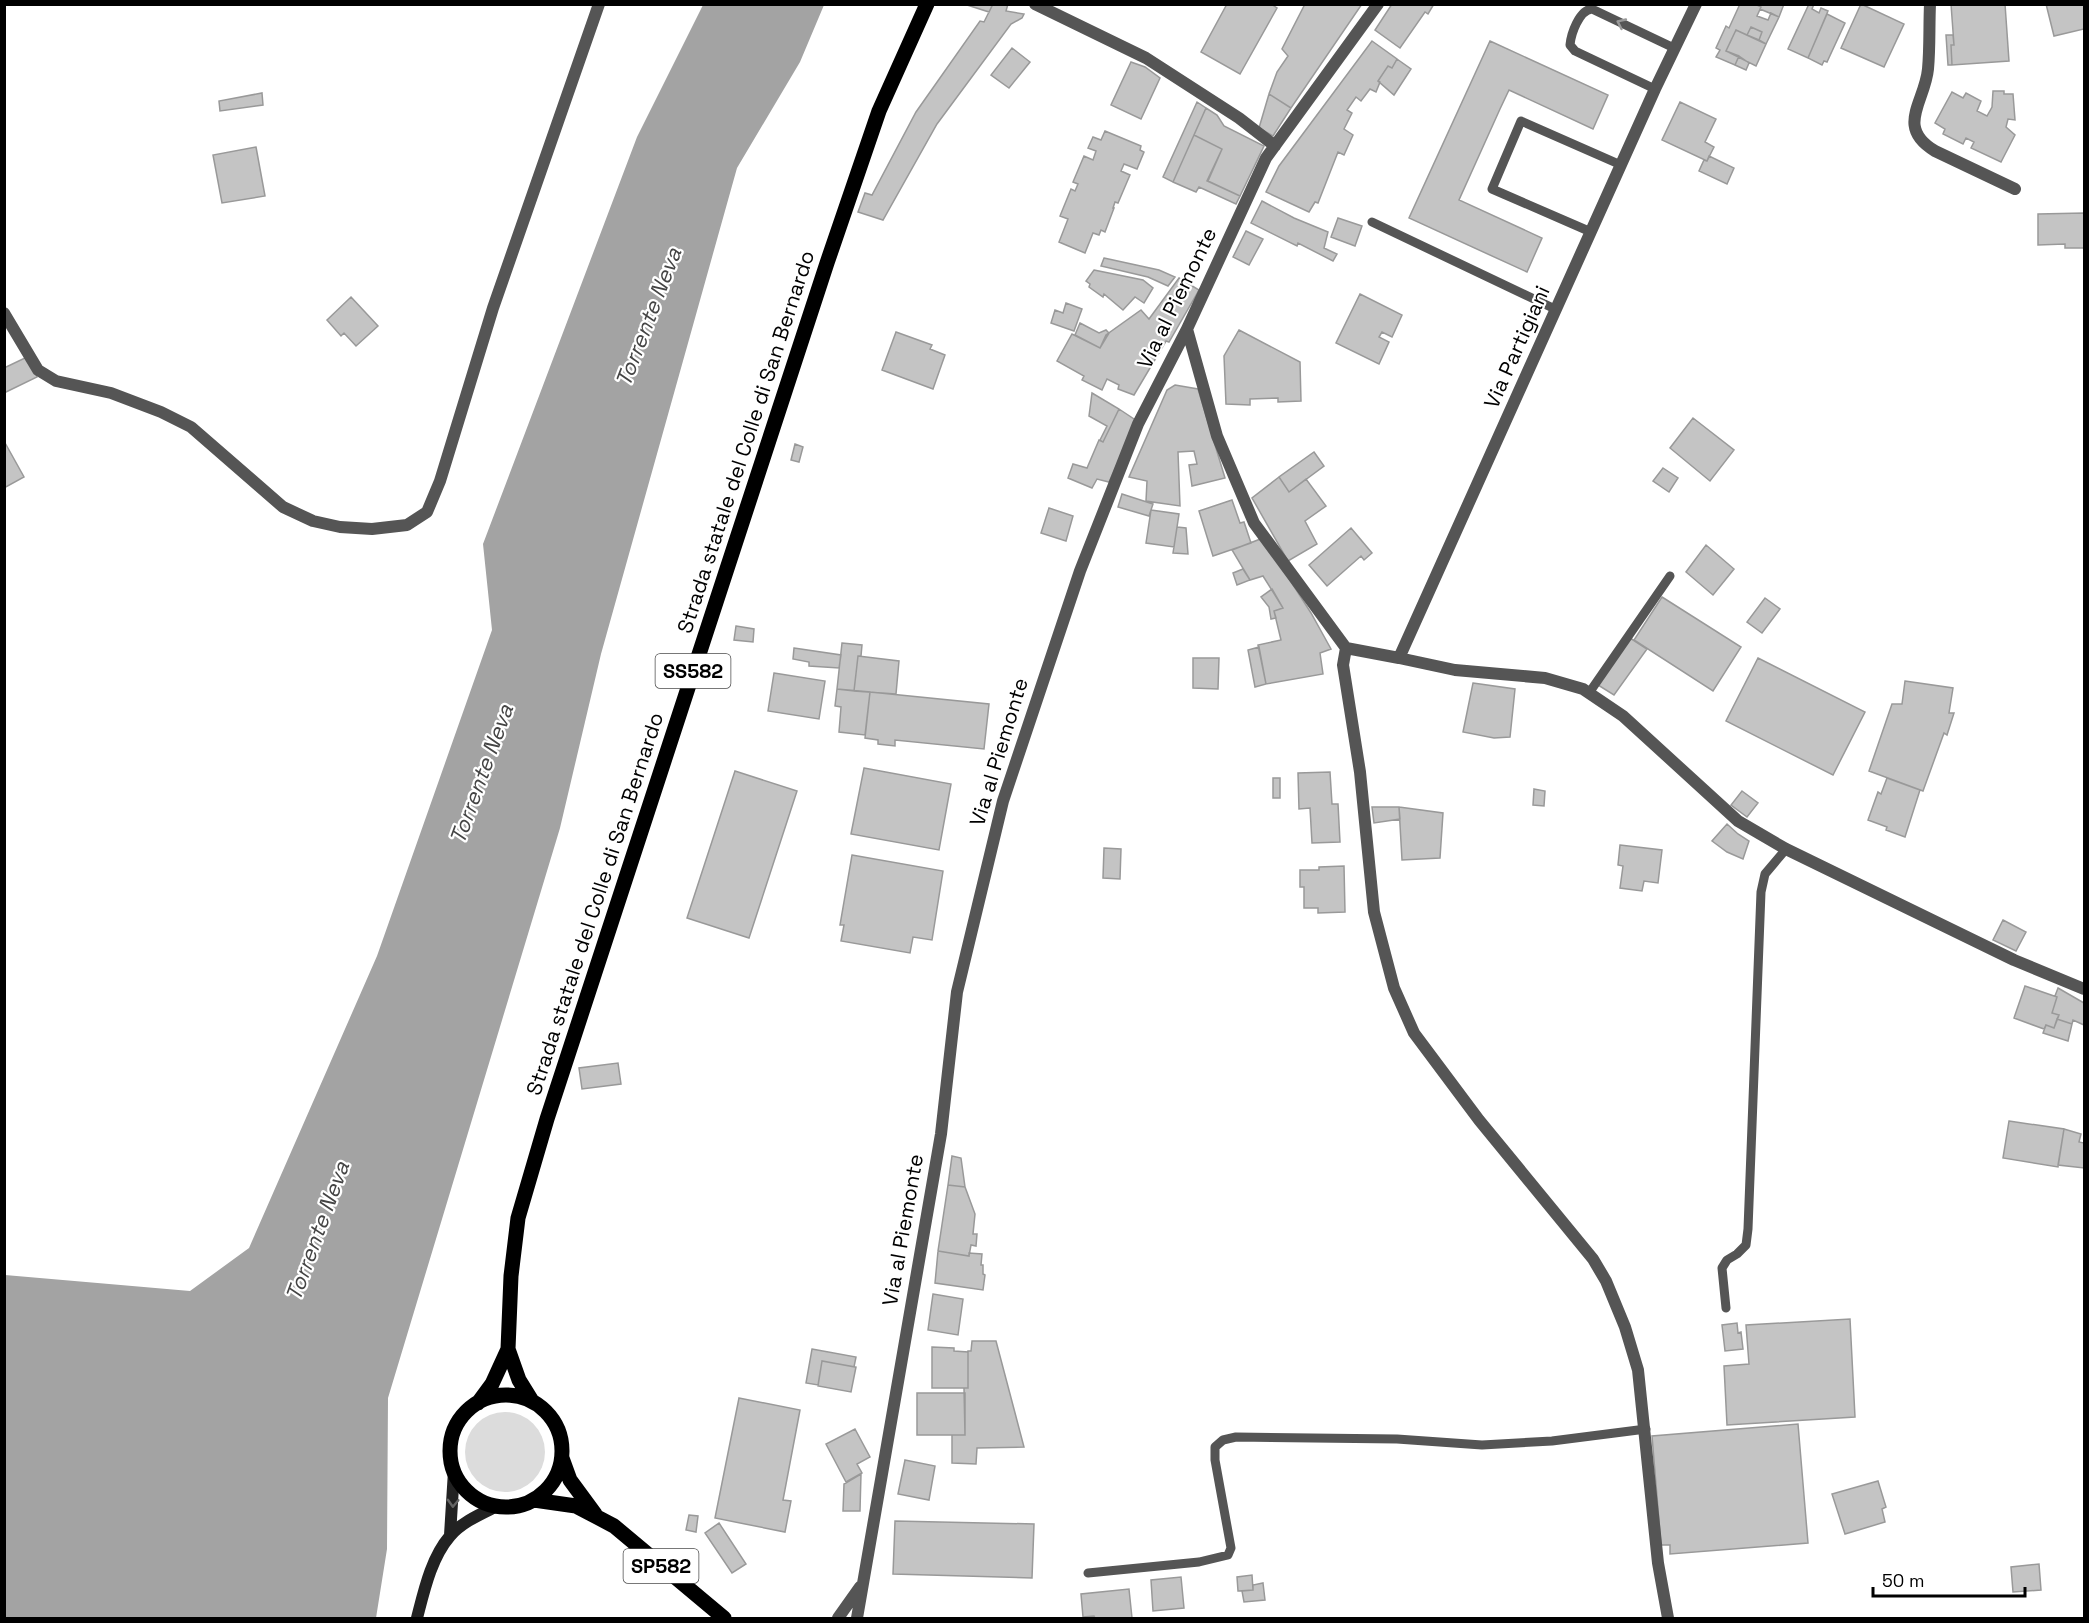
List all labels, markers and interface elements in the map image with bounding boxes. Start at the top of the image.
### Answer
one-way arrow [1617,19,1628,31]
street label: Via al Piemonte [1131,223,1222,373]
water label: Torrente Neva [609,243,687,390]
street label: Strada statale del Colle di San Bernardo [671,247,820,637]
street label: Via Partigiani [1477,281,1556,412]
road number: SS582 [656,654,730,688]
street label: Via al Piemonte [963,674,1034,829]
water label: Torrente Neva [443,700,519,848]
street label: Strada statale del Colle di San Bernardo [520,709,669,1099]
street label: Via al Piemonte [876,1152,929,1308]
water label: Torrente Neva [279,1157,355,1305]
one-way arrow [446,1498,459,1507]
road number: SP582 [624,1549,698,1583]
scale bar [1873,1560,2024,1598]
text: 50 m [1882,1569,1924,1592]

